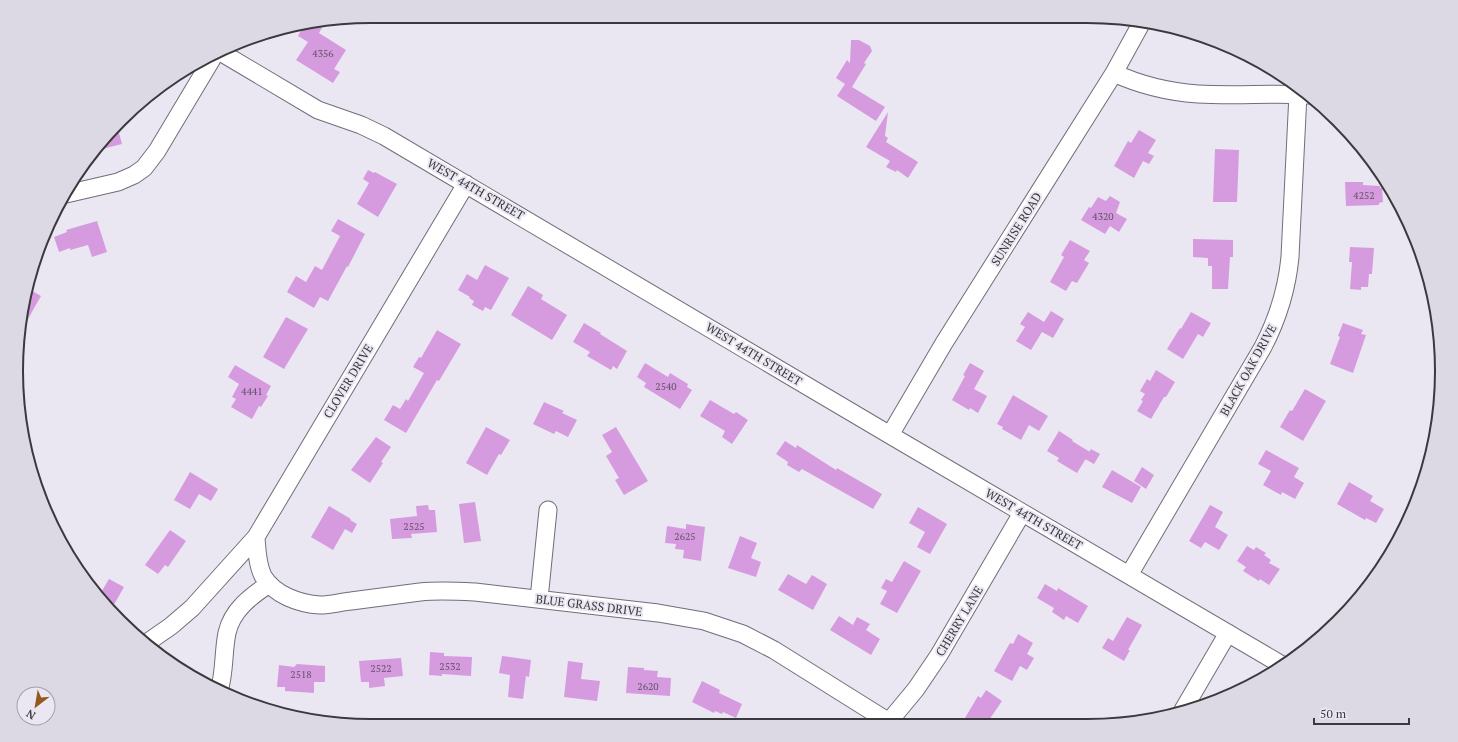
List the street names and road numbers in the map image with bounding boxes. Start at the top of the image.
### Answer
street label: WEST 44TH STREET [425,155,528,223]
street label: SUNRISE ROAD [987,190,1045,268]
street label: WEST 44TH STREET [703,319,805,389]
street label: BLACK OAK DRIVE [1217,322,1279,418]
street label: CLOVER DRIVE [320,341,376,421]
street label: WEST 44TH STREET [983,485,1086,553]
street label: CHERRY LANE [932,583,986,659]
street label: BLUE GRASS DRIVE [535,591,643,619]

